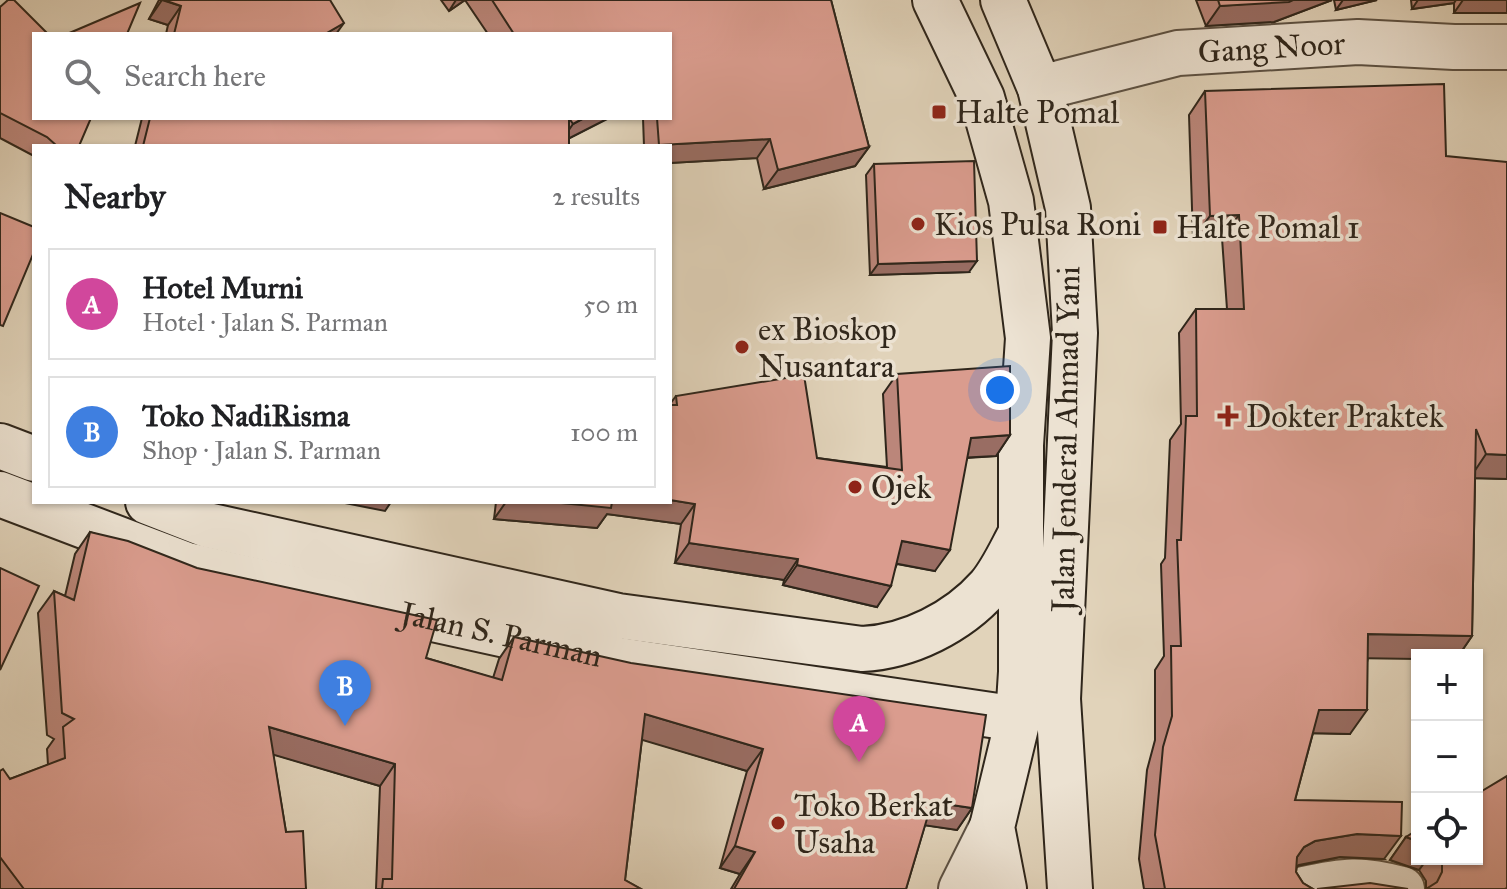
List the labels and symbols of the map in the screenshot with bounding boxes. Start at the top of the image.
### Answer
street label: Gang Noor [1197,23,1346,71]
place label: Halte Pomal [955,93,1120,132]
marker: Halte Pomal [930,103,948,121]
place label: Kios Pulsa Roni [934,205,1141,244]
place label: Halte Pomal 1 [1176,208,1360,247]
marker: Kios Pulsa Roni [909,215,927,233]
marker: Halte Pomal 1 [1151,218,1169,236]
street label: Jalan Jenderal Ahmad Yani [1043,265,1089,615]
place label: ex Bioskop Nusantara [758,310,897,386]
marker: ex Bioskop Nusantara [733,338,751,356]
your location [980,370,1020,410]
place label: Dokter Praktek [1246,397,1444,436]
marker: Dokter Praktek [1217,405,1239,427]
place label: Ojek [871,468,931,507]
marker: Ojek [846,478,864,496]
street label: Jalan S. Parman [394,592,606,675]
pin: B [319,660,371,726]
pin: A [833,696,885,762]
place label: Toko Berkat Usaha [794,786,953,862]
marker: Toko Berkat Usaha [769,814,787,832]

